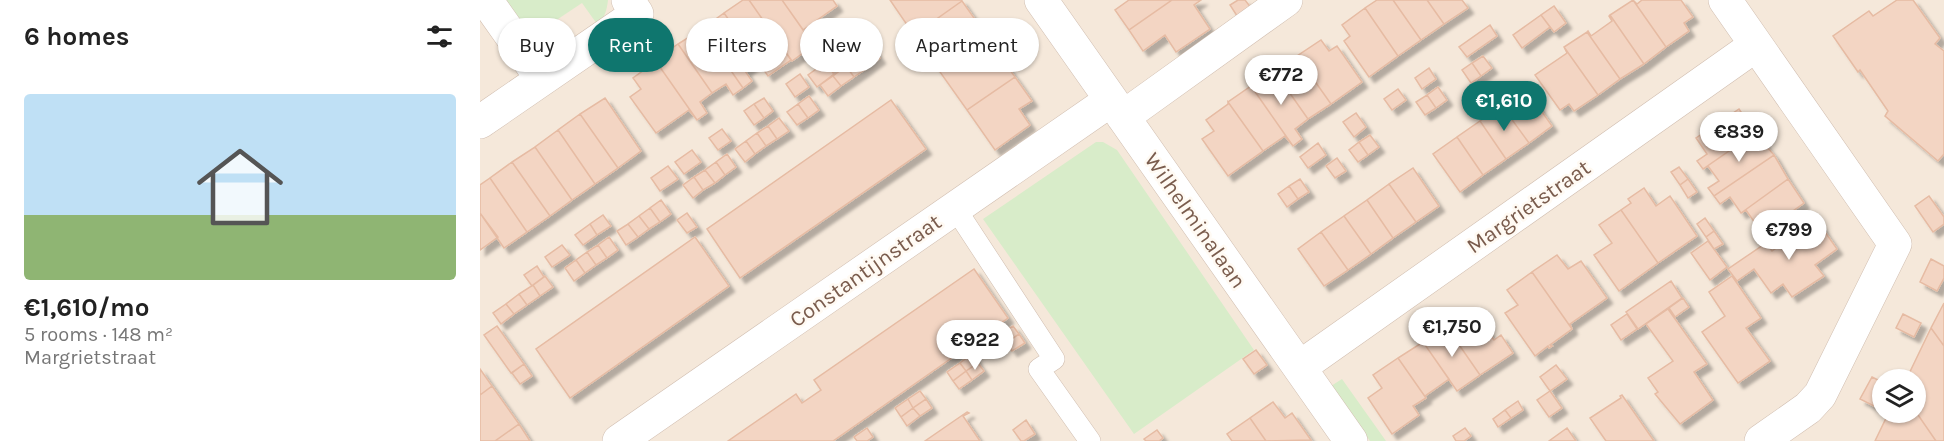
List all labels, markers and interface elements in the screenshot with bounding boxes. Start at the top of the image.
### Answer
chip: Buy [498,18,576,72]
chip: Rent [588,18,674,72]
chip: Filters [686,18,788,72]
chip: New [800,18,883,72]
chip: Apartment [895,18,1039,72]
icon: filters [423,20,456,53]
text: 6 homes [24,21,129,52]
pin: €772 [1245,55,1317,106]
text: €772 [1259,63,1303,86]
pin: €1,610 [1455,81,1553,132]
text: €1,610 [1476,89,1532,112]
pin: €839 [1703,112,1775,163]
text: €839 [1714,120,1764,143]
icon: home [186,133,294,241]
street label: Wilhelminalaan [1139,148,1252,293]
street label: Margrietstraat [1462,155,1595,259]
street label: Constantijnstraat [785,209,946,333]
pin: €799 [1753,210,1825,261]
text: €799 [1765,218,1813,241]
text: €1,610/mo [24,292,149,323]
pin: €1,750 [1403,307,1501,358]
text: €1,750 [1422,315,1482,338]
pin: €922 [939,320,1011,371]
text: 5 rooms · 148 m² [24,323,173,346]
text: €922 [950,328,1000,351]
text: Margrietstraat [24,346,156,369]
map controls [1872,369,1926,423]
button: layers [1872,369,1926,423]

